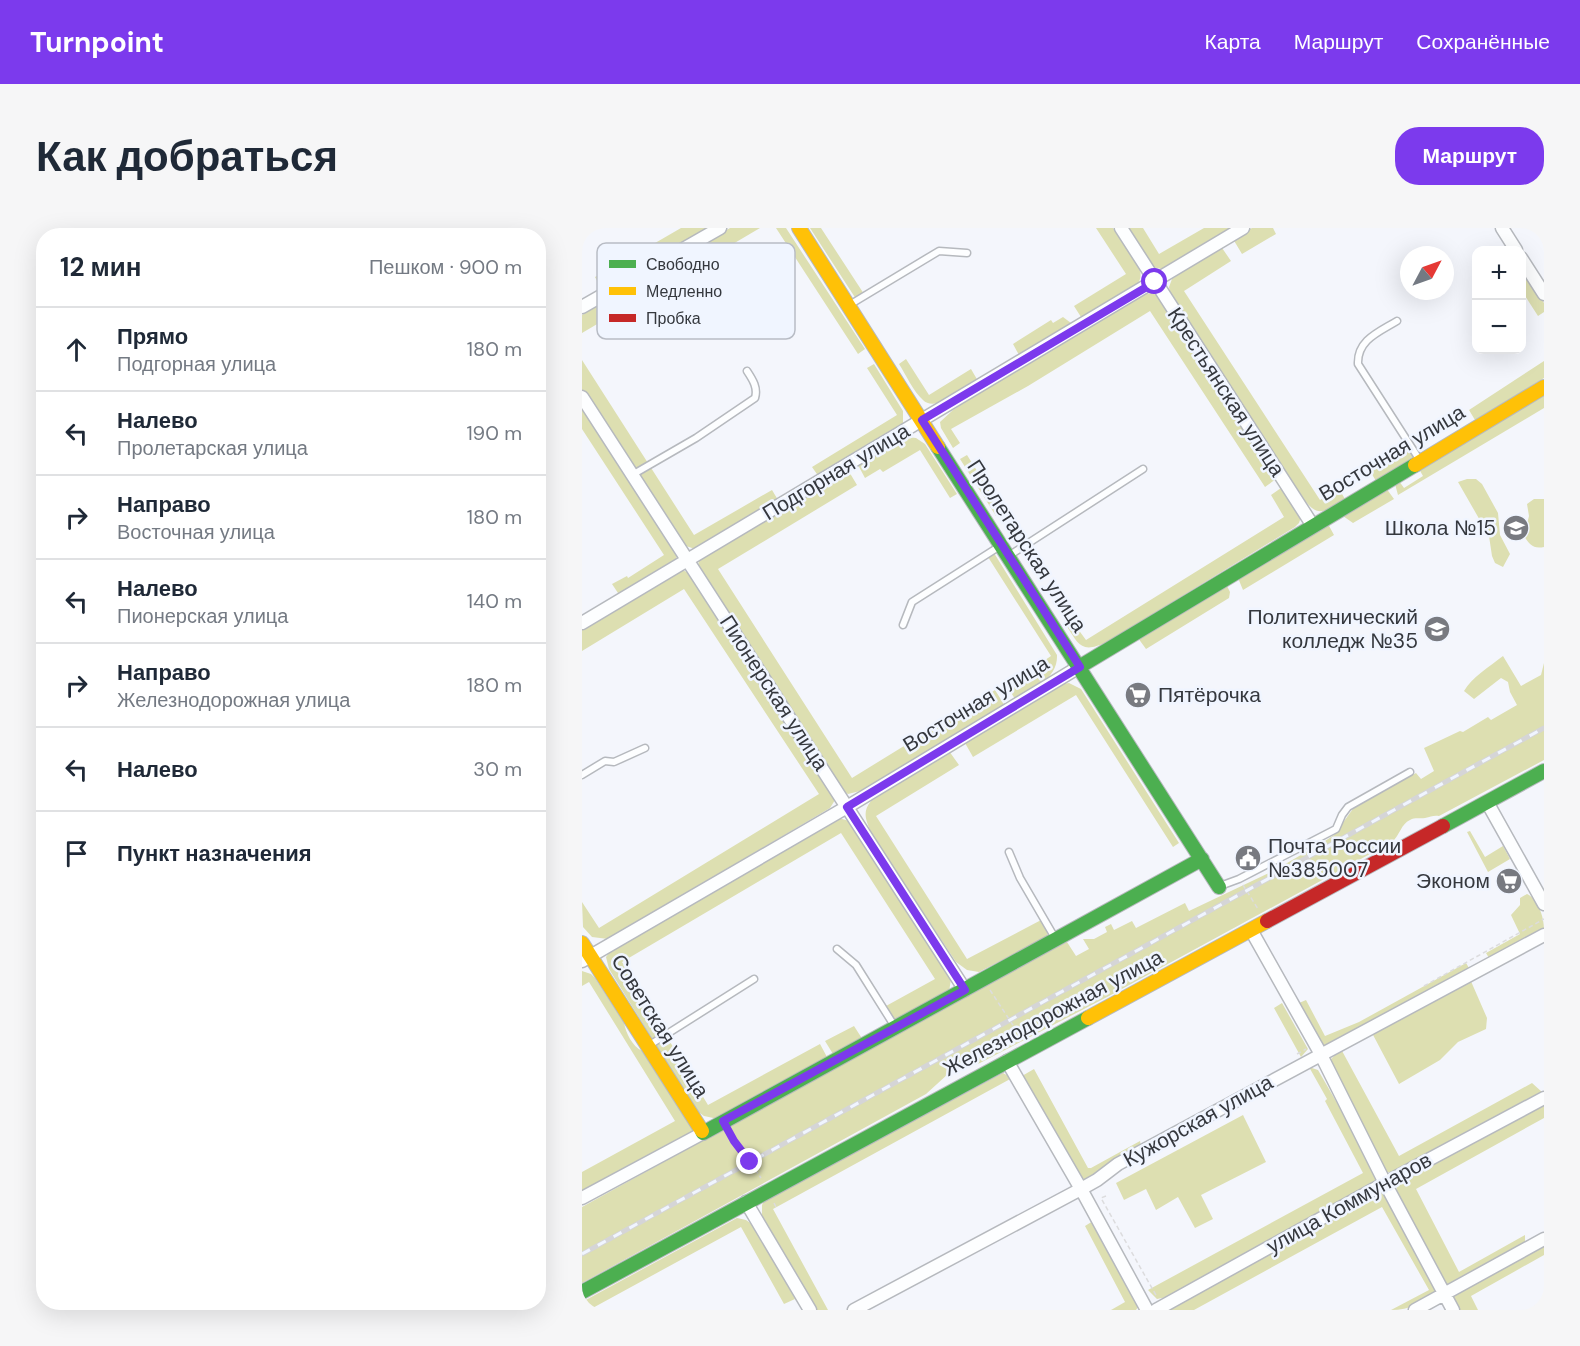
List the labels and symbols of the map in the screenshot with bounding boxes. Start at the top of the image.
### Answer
legend [597,243,795,339]
north arrow [1400,246,1454,300]
text: Свободно [646,254,720,275]
route start [1141,268,1167,294]
text: Медленно [646,281,722,302]
street label: Крестьянская улица [1161,302,1291,482]
text: Пробка [646,308,701,329]
street label: Восточная улица [1314,398,1470,508]
street label: Подгорная улица [757,417,915,527]
street label: Пролетарская улица [961,454,1094,638]
school or university icon: Школа №15 [1501,513,1531,543]
place label: Школа №15 [1385,514,1496,542]
place label: Политехнический колледж №35 [1248,603,1418,655]
street label: Пионерская улица [713,610,835,776]
school or university icon: Политехнический колледж №35 [1422,614,1452,644]
street label: Восточная улица [898,649,1054,759]
supermarket icon: Пятёрочка [1123,680,1153,710]
place label: Пятёрочка [1158,681,1261,709]
place label: Почта России №385007 [1268,832,1401,884]
public building icon: Почта России №385007 [1233,843,1263,873]
supermarket icon: Эконом [1494,866,1524,896]
place label: Эконом [1416,867,1490,895]
street label: Железнодорожная улица [938,943,1168,1083]
street label: Советская улица [605,949,716,1103]
street label: Кужорская улица [1118,1068,1278,1174]
street label: улица Коммунаров [1261,1146,1437,1260]
route end [736,1148,762,1174]

